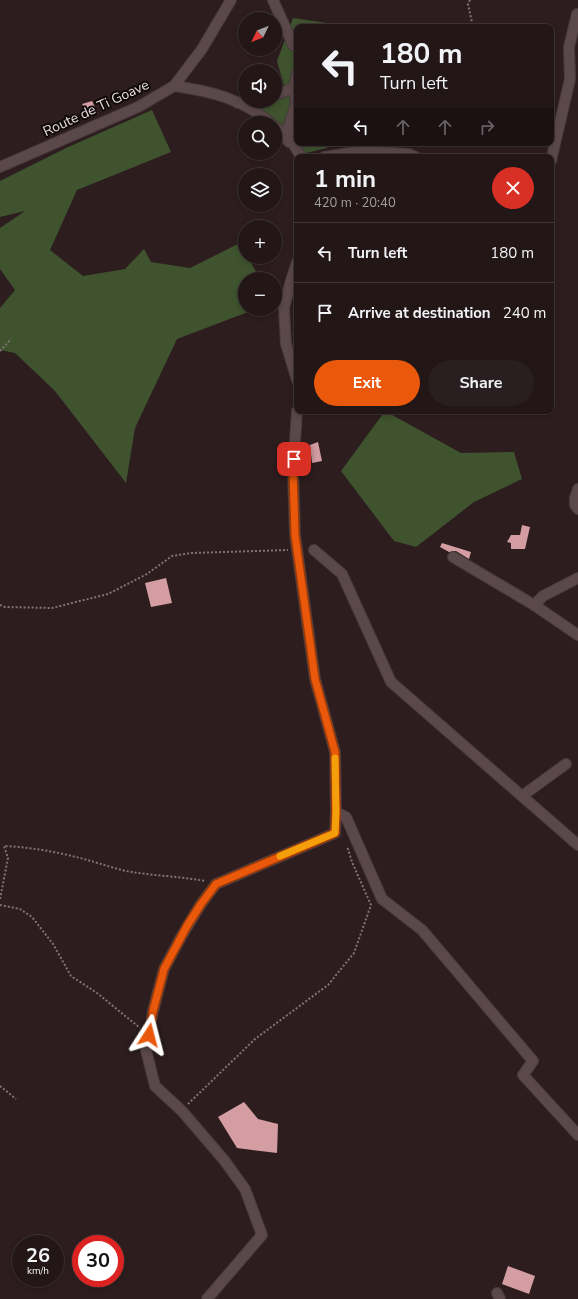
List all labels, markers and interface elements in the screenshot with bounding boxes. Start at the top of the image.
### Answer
north arrow [238,12,282,56]
map controls [238,12,282,316]
text: 180 m [380,35,463,73]
icon: left [314,40,366,92]
button: sound [238,64,282,108]
text: Turn left [380,71,448,95]
street label: Route de Ti Goave [40,75,152,141]
button: search [238,116,282,160]
icon: left [350,116,372,138]
icon: ahead [392,116,414,138]
icon: ahead [434,116,456,138]
icon: right [476,116,498,138]
text: 1 min [314,163,376,195]
button: close [492,167,534,209]
button: layers [238,168,282,212]
text: 420 m · 20:40 [314,194,396,212]
button: + [238,220,282,264]
icon: left [314,242,336,264]
text: Turn left [348,243,407,263]
text: 180 m [490,243,534,263]
button: − [238,272,282,316]
icon: arrive [314,302,336,324]
text: Arrive at destination [348,303,491,323]
text: 240 m [503,303,546,323]
button: Exit [314,360,420,406]
button: Share [428,360,534,406]
pin [277,442,311,476]
icon: arrive [283,448,305,470]
position arrow [128,1014,170,1056]
speed limit sign: 30 [72,1235,124,1287]
text: 26 [26,1242,50,1269]
text: km/h [27,1264,49,1278]

